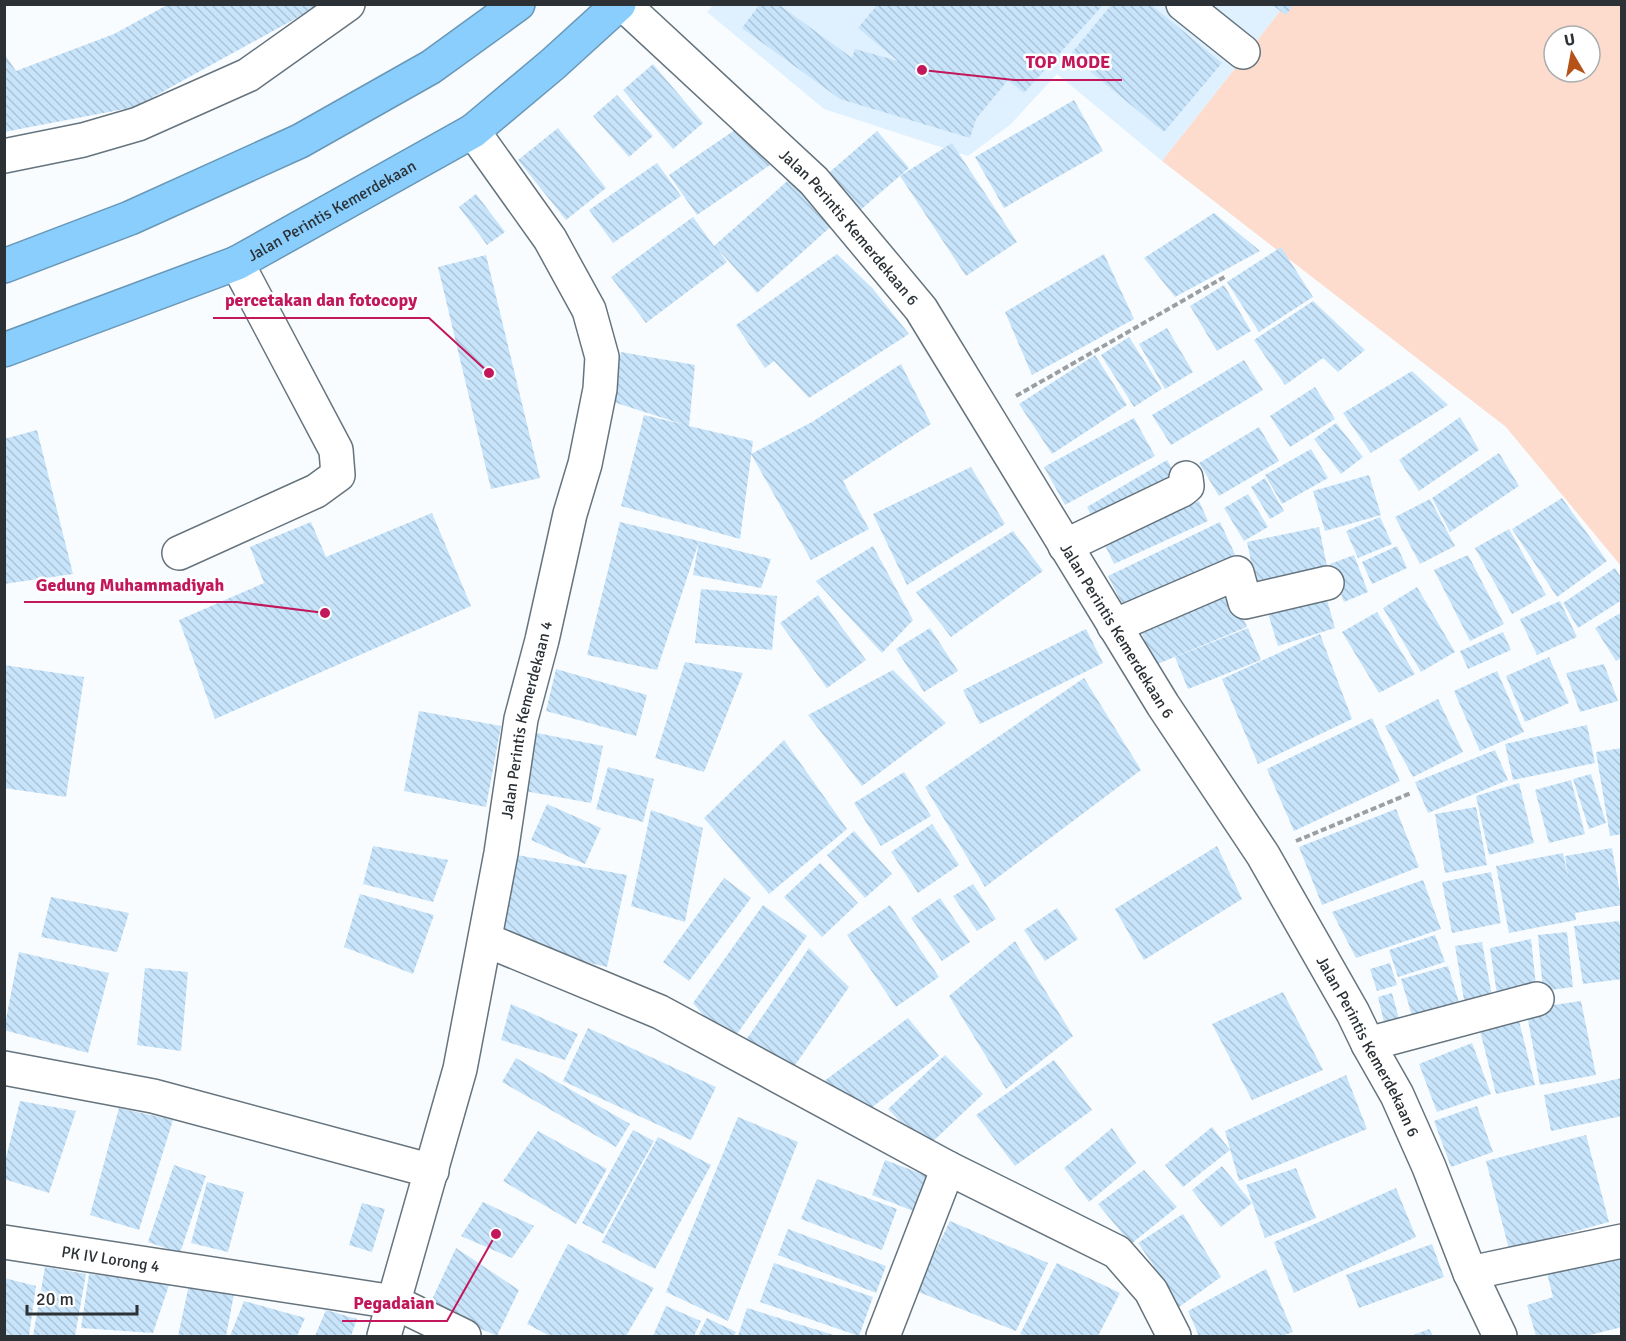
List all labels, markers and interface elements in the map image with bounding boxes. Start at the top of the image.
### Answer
north arrow [1542,24,1602,84]
text: U [1563,29,1577,51]
callout: TOP MODE [1014,44,1122,80]
text: TOP MODE [1026,51,1110,73]
street label: Jalan Perintis Kemerdekaan 6 [775,145,923,310]
street label: Jalan Perintis Kemerdekaan [244,156,420,266]
callout: percetakan dan fotocopy [213,282,429,318]
text: percetakan dan fotocopy [225,289,417,311]
street label: Jalan Perintis Kemerdekaan 6 [1055,540,1178,722]
callout: Gedung Muhammadiyah [24,566,237,602]
text: Gedung Muhammadiyah [36,574,225,596]
street label: Jalan Perintis Kemerdekaan 4 [497,619,557,820]
street label: Jalan Perintis Kemerdekaan 6 [1312,953,1423,1140]
street label: PK IV Lorong 4 [60,1242,161,1277]
scale bar [27,1278,136,1316]
callout: Pegadaian [342,1285,447,1321]
text: 20 m [36,1288,74,1310]
text: Pegadaian [353,1292,435,1314]

